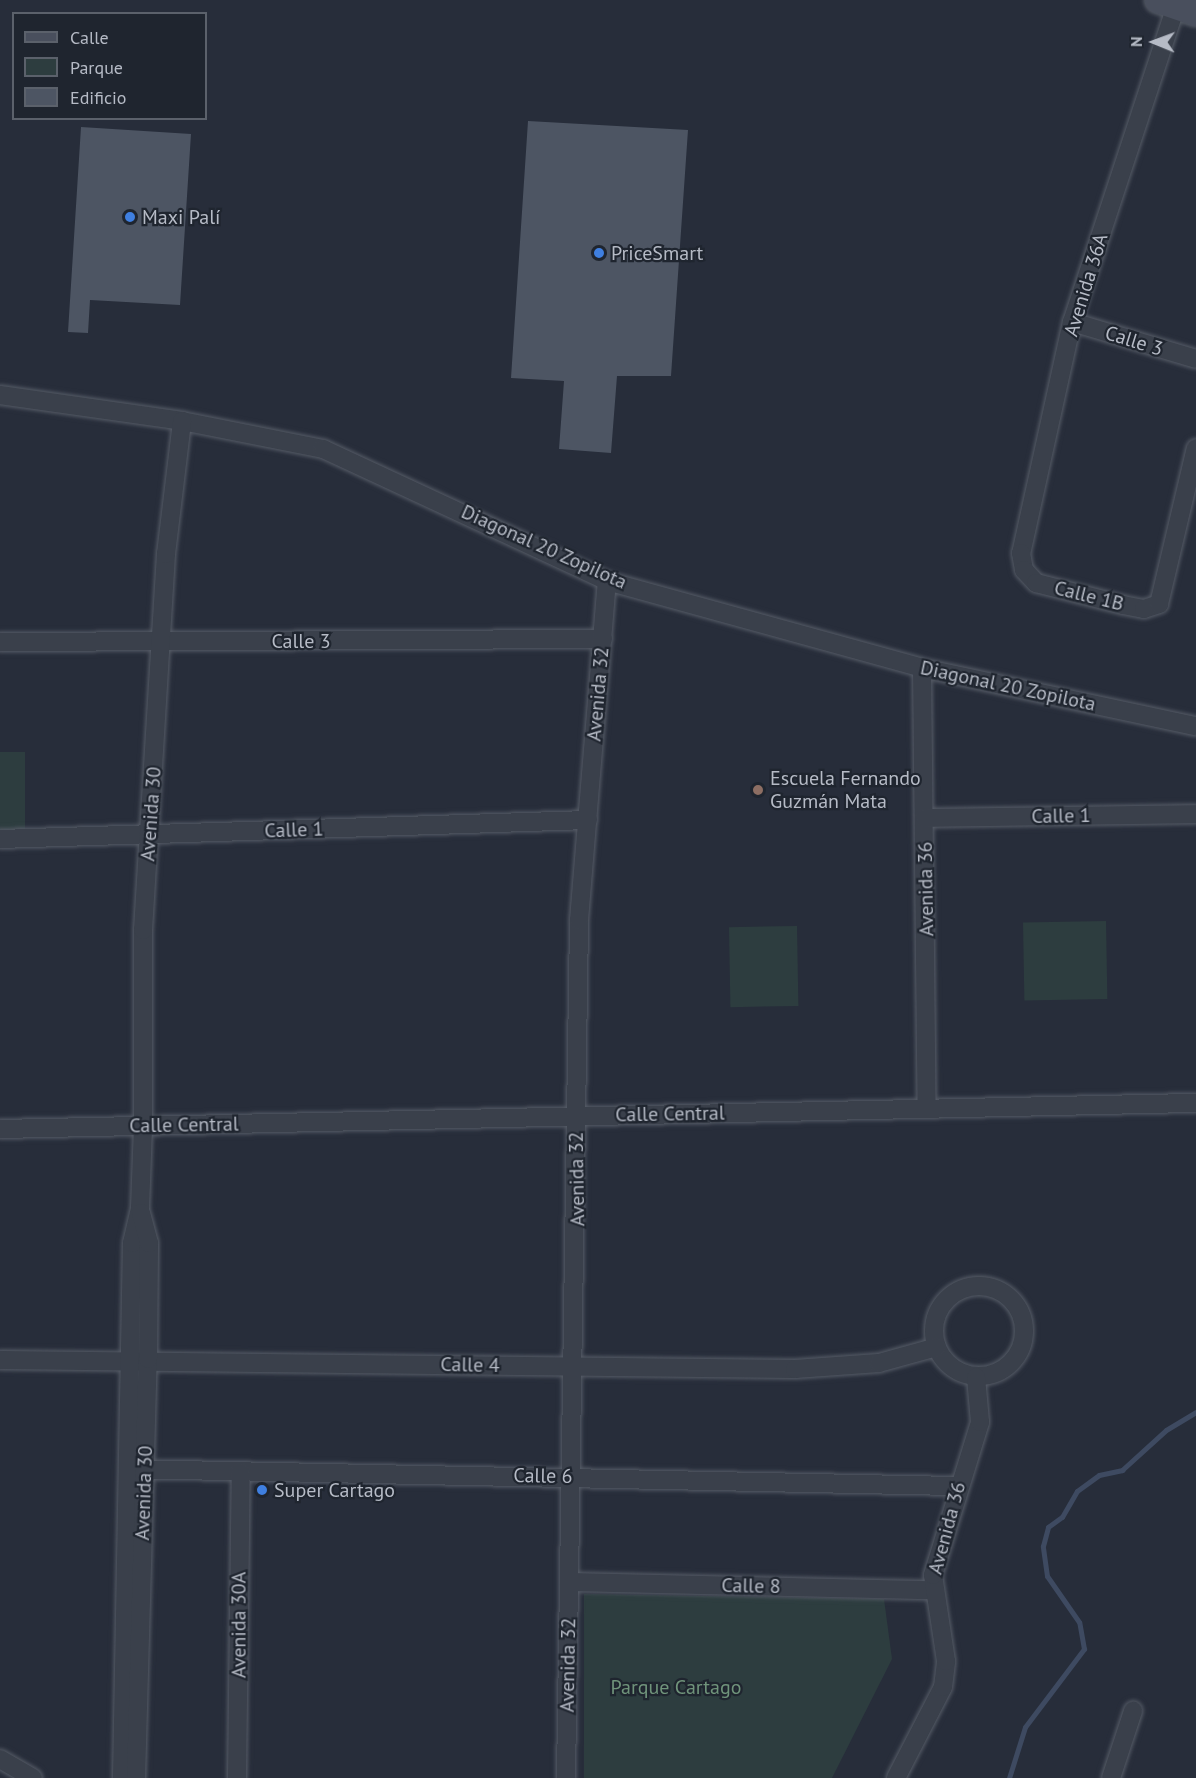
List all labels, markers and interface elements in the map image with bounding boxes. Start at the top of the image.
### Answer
legend [12,12,207,120]
north arrow [1124,12,1184,72]
text: Calle [70,26,109,49]
text: N [1126,36,1146,47]
text: Parque [70,56,123,79]
text: Edificio [70,86,126,109]
place label: Maxi Palí [142,205,220,229]
marker: Maxi Palí [123,210,137,224]
street label: Avenida 36A [1059,231,1113,339]
place label: PriceSmart [611,241,703,265]
marker: PriceSmart [592,246,606,260]
street label: Calle 3 [1102,321,1166,361]
street label: Diagonal 20 Zopilota [457,500,631,594]
street label: Calle 1B [1052,576,1126,616]
street label: Calle 3 [271,629,331,653]
street label: Avenida 32 [582,646,614,742]
street label: Diagonal 20 Zopilota [918,656,1098,716]
street label: Avenida 30 [136,766,166,862]
place label: Escuela Fernando Guzmán Mata [770,766,921,813]
marker: Escuela Fernando Guzmán Mata [751,783,765,797]
street label: Calle 1 [1031,803,1091,829]
street label: Calle 1 [264,817,324,843]
street label: Avenida 36 [913,841,939,937]
street label: Calle Central [615,1101,725,1127]
street label: Calle Central [129,1112,239,1138]
street label: Avenida 32 [564,1131,590,1227]
street label: Calle 4 [440,1352,500,1378]
street label: Avenida 30 [130,1445,158,1541]
street label: Calle 6 [513,1463,573,1489]
place label: Super Cartago [274,1478,395,1502]
street label: Avenida 36 [923,1479,971,1577]
marker: Super Cartago [255,1483,269,1497]
street label: Avenida 30A [227,1572,251,1678]
street label: Calle 8 [721,1573,781,1599]
street label: Avenida 32 [555,1617,581,1713]
park label: Parque Cartago [611,1675,741,1699]

